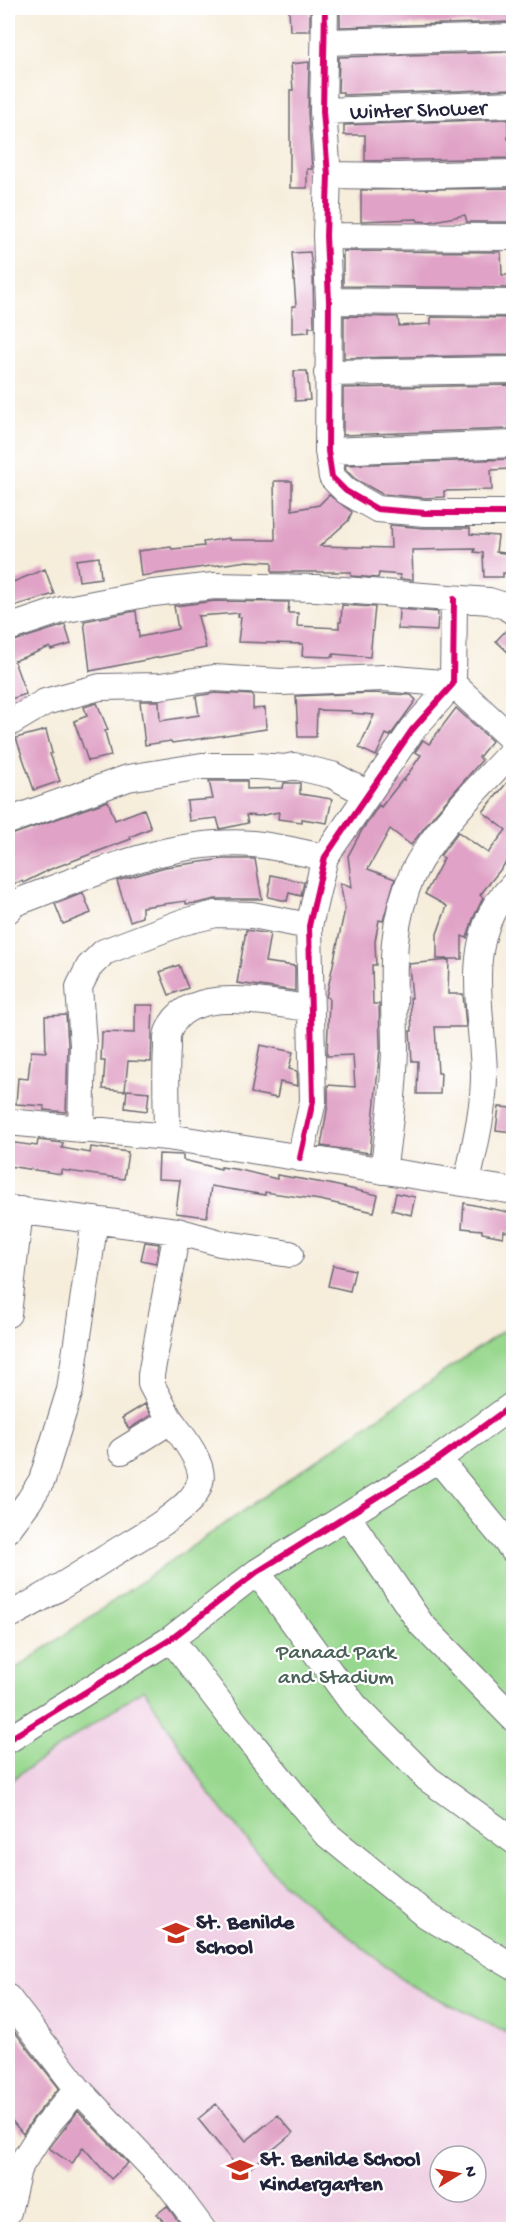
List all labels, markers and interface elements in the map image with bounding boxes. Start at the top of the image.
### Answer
street label: Winter Shower [349,97,489,127]
park label: Panaad Park and Stadium [275,1641,398,1692]
place label: St. Benilde School [196,1911,295,1962]
school or university icon: St. Benilde School [161,1918,191,1948]
north arrow [428,2144,488,2204]
place label: St. Benilde School Kindergarten [259,2148,421,2199]
school or university icon: St. Benilde School Kindergarten [225,2155,255,2185]
text: N [459,2165,480,2179]

